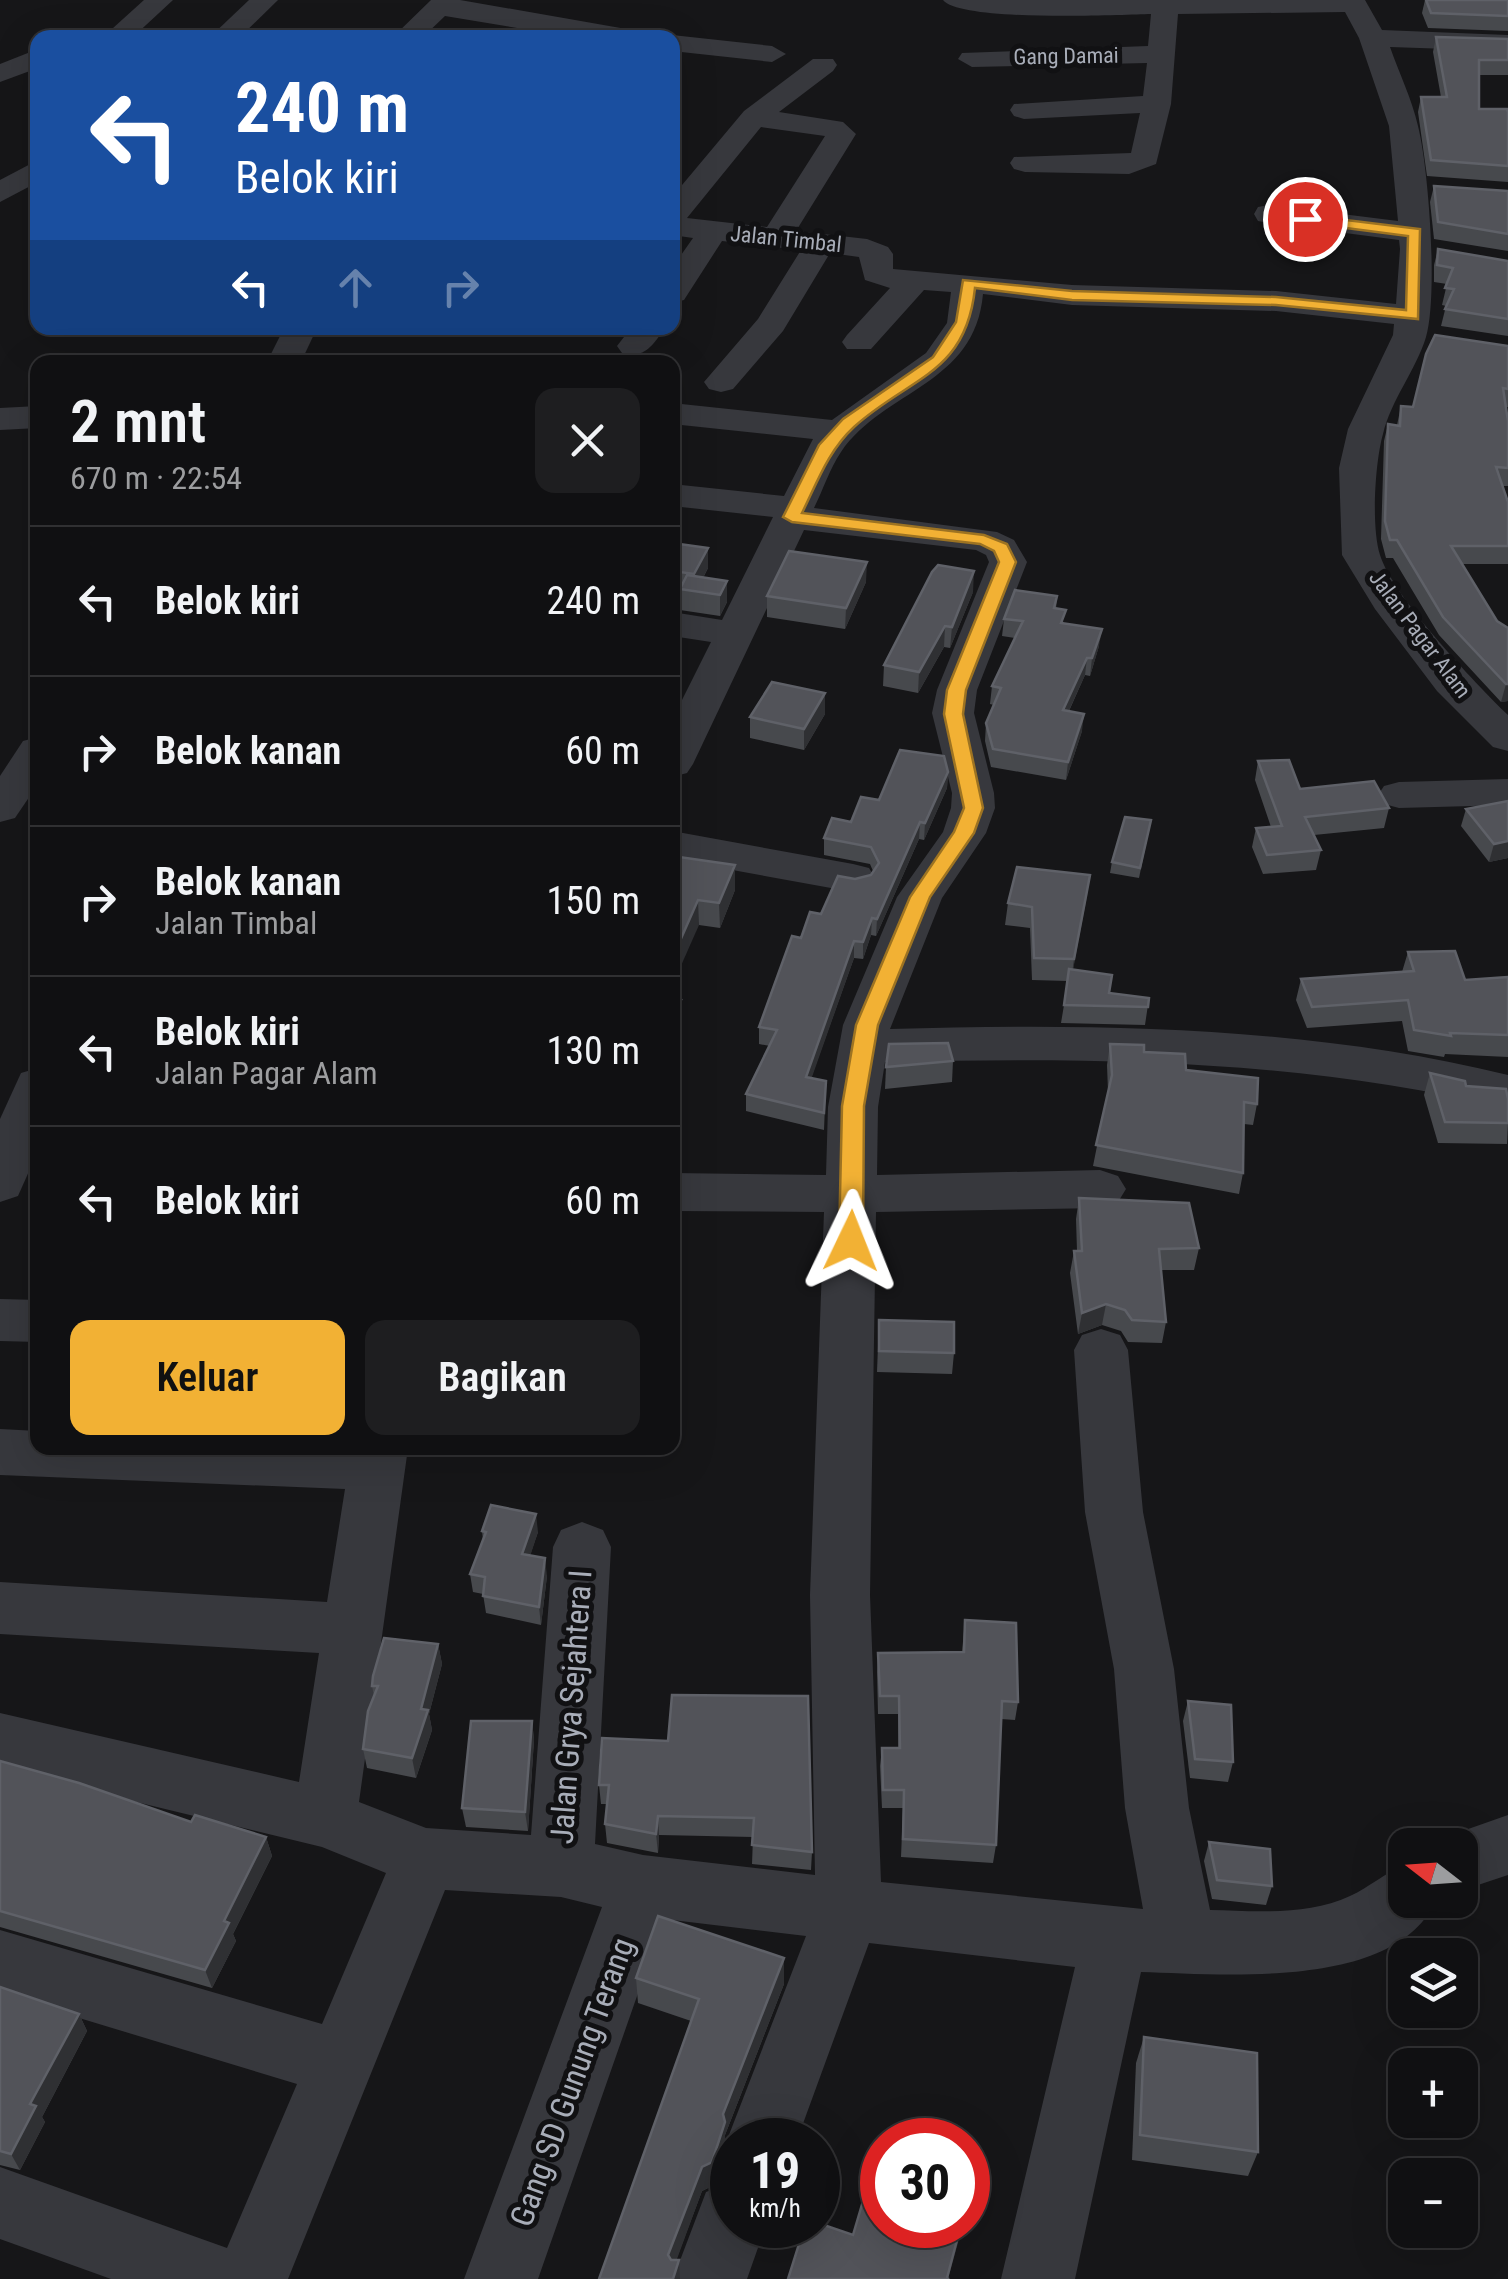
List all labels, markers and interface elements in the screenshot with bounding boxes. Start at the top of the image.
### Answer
street label: Gang Damai [1013,43,1119,69]
text: 240 m [235,67,409,149]
icon: left [70,70,200,200]
text: Belok kiri [235,151,399,204]
pin [1263,177,1348,262]
icon: arrive [1278,192,1333,247]
street label: Jalan Timbal [729,221,843,257]
icon: left [223,260,278,315]
icon: ahead [328,260,383,315]
icon: right [433,260,488,315]
text: 2 mnt [70,386,206,457]
button: close [535,388,640,493]
text: 670 m · 22:54 [70,459,242,497]
street label: Jalan Pagar Alam [1364,565,1476,703]
icon: left [70,574,125,629]
text: Belok kiri [155,579,300,623]
text: 240 m [546,579,640,623]
icon: right [70,724,125,779]
text: Belok kanan [155,729,341,773]
text: 60 m [565,729,640,773]
text: Belok kanan [155,860,341,904]
icon: right [70,874,125,929]
text: 150 m [546,879,640,923]
text: Jalan Timbal [155,904,317,942]
text: Belok kiri [155,1010,300,1054]
icon: left [70,1024,125,1079]
text: 130 m [546,1029,640,1073]
text: Jalan Pagar Alam [155,1054,378,1092]
icon: left [70,1174,125,1229]
text: Belok kiri [155,1179,300,1223]
text: 60 m [565,1179,640,1223]
position arrow [799,1189,903,1293]
button: Keluar [70,1320,345,1435]
button: Bagikan [365,1320,640,1435]
street label: Jalan Grya Sejahtera I [542,1569,600,1845]
north arrow [1388,1828,1478,1918]
map controls [1388,1828,1478,2248]
street label: Gang SD Gunung Terang [502,1933,642,2231]
button: layers [1388,1938,1478,2028]
button: + [1388,2048,1478,2138]
speed limit sign: 30 [860,2118,990,2248]
text: 19 [750,2142,800,2200]
button: − [1388,2158,1478,2248]
text: km/h [749,2194,801,2223]

